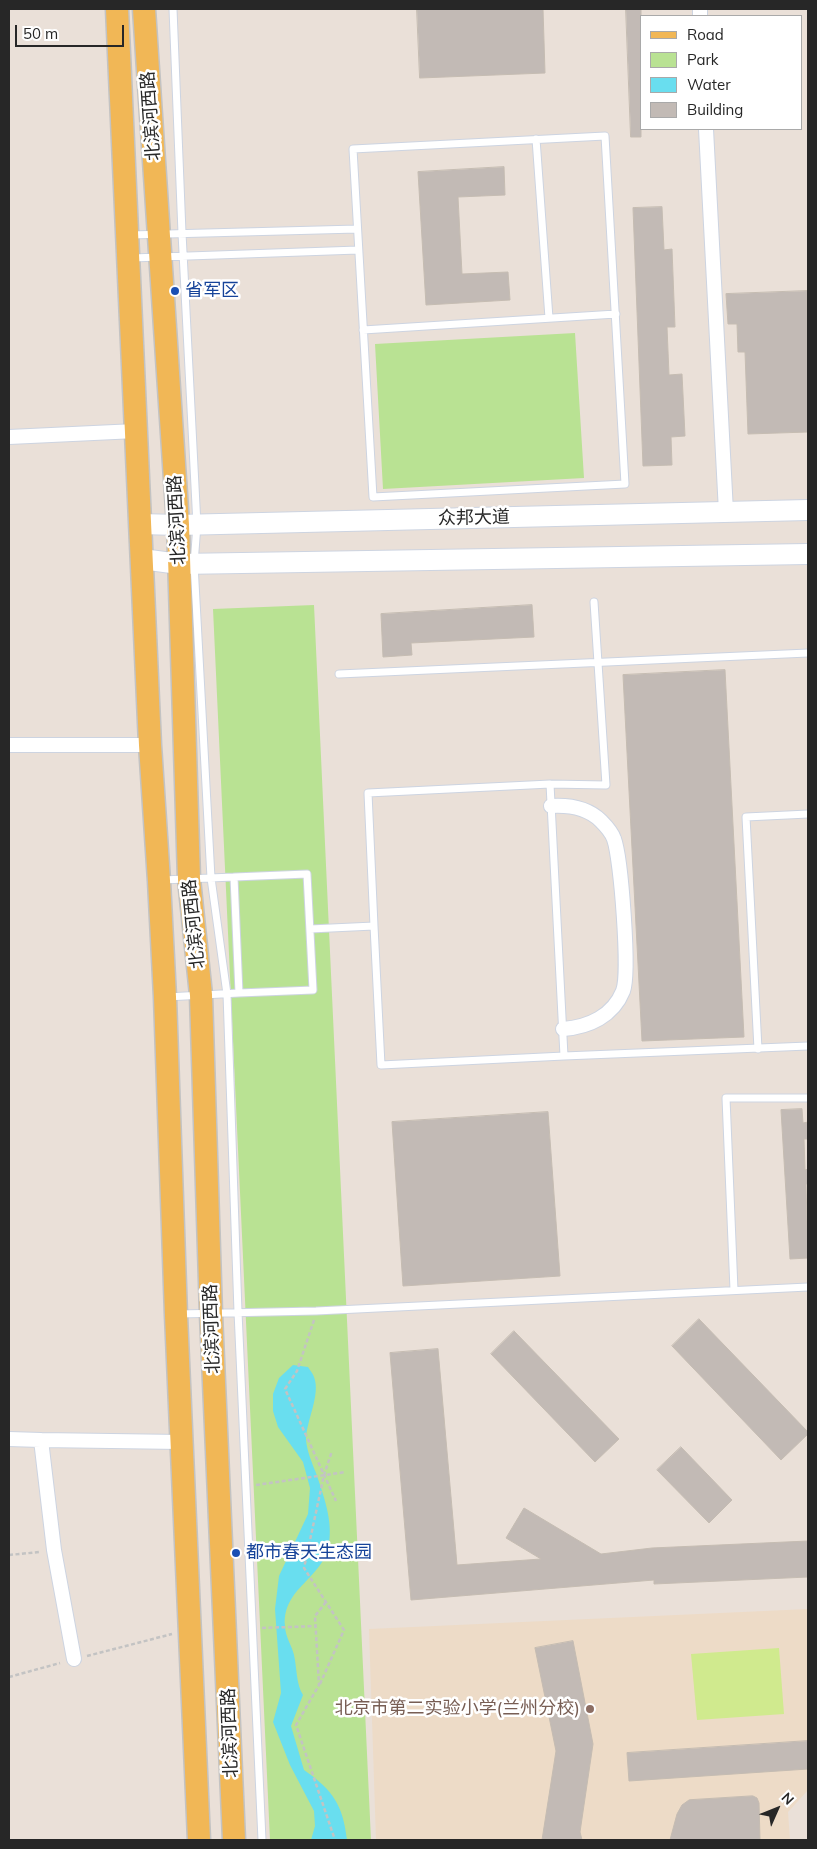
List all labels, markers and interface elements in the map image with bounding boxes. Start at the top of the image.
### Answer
scale bar [18,15,126,47]
legend [640,15,802,130]
text: 50 m [23,24,58,43]
text: Road [687,25,724,44]
text: Park [687,50,719,69]
street label: 北滨河西路 [137,70,165,162]
text: Water [687,75,731,94]
text: Building [687,100,743,119]
place label: 省军区 [185,280,239,302]
marker: 省军区 [169,285,181,297]
street label: 北滨河西路 [164,474,190,566]
street label: 众邦大道 [438,507,510,529]
street label: 北滨河西路 [179,878,209,970]
street label: 北滨河西路 [200,1284,224,1374]
place label: 都市春天生态园 [246,1542,372,1564]
marker: 都市春天生态园 [230,1547,242,1559]
street label: 北滨河西路 [218,1688,242,1778]
place label: 北京市第二实验小学(兰州分校) [335,1698,580,1720]
marker: 北京市第二实验小学(兰州分校) [584,1703,596,1715]
north arrow [752,1784,802,1834]
text: N [778,1789,798,1809]

